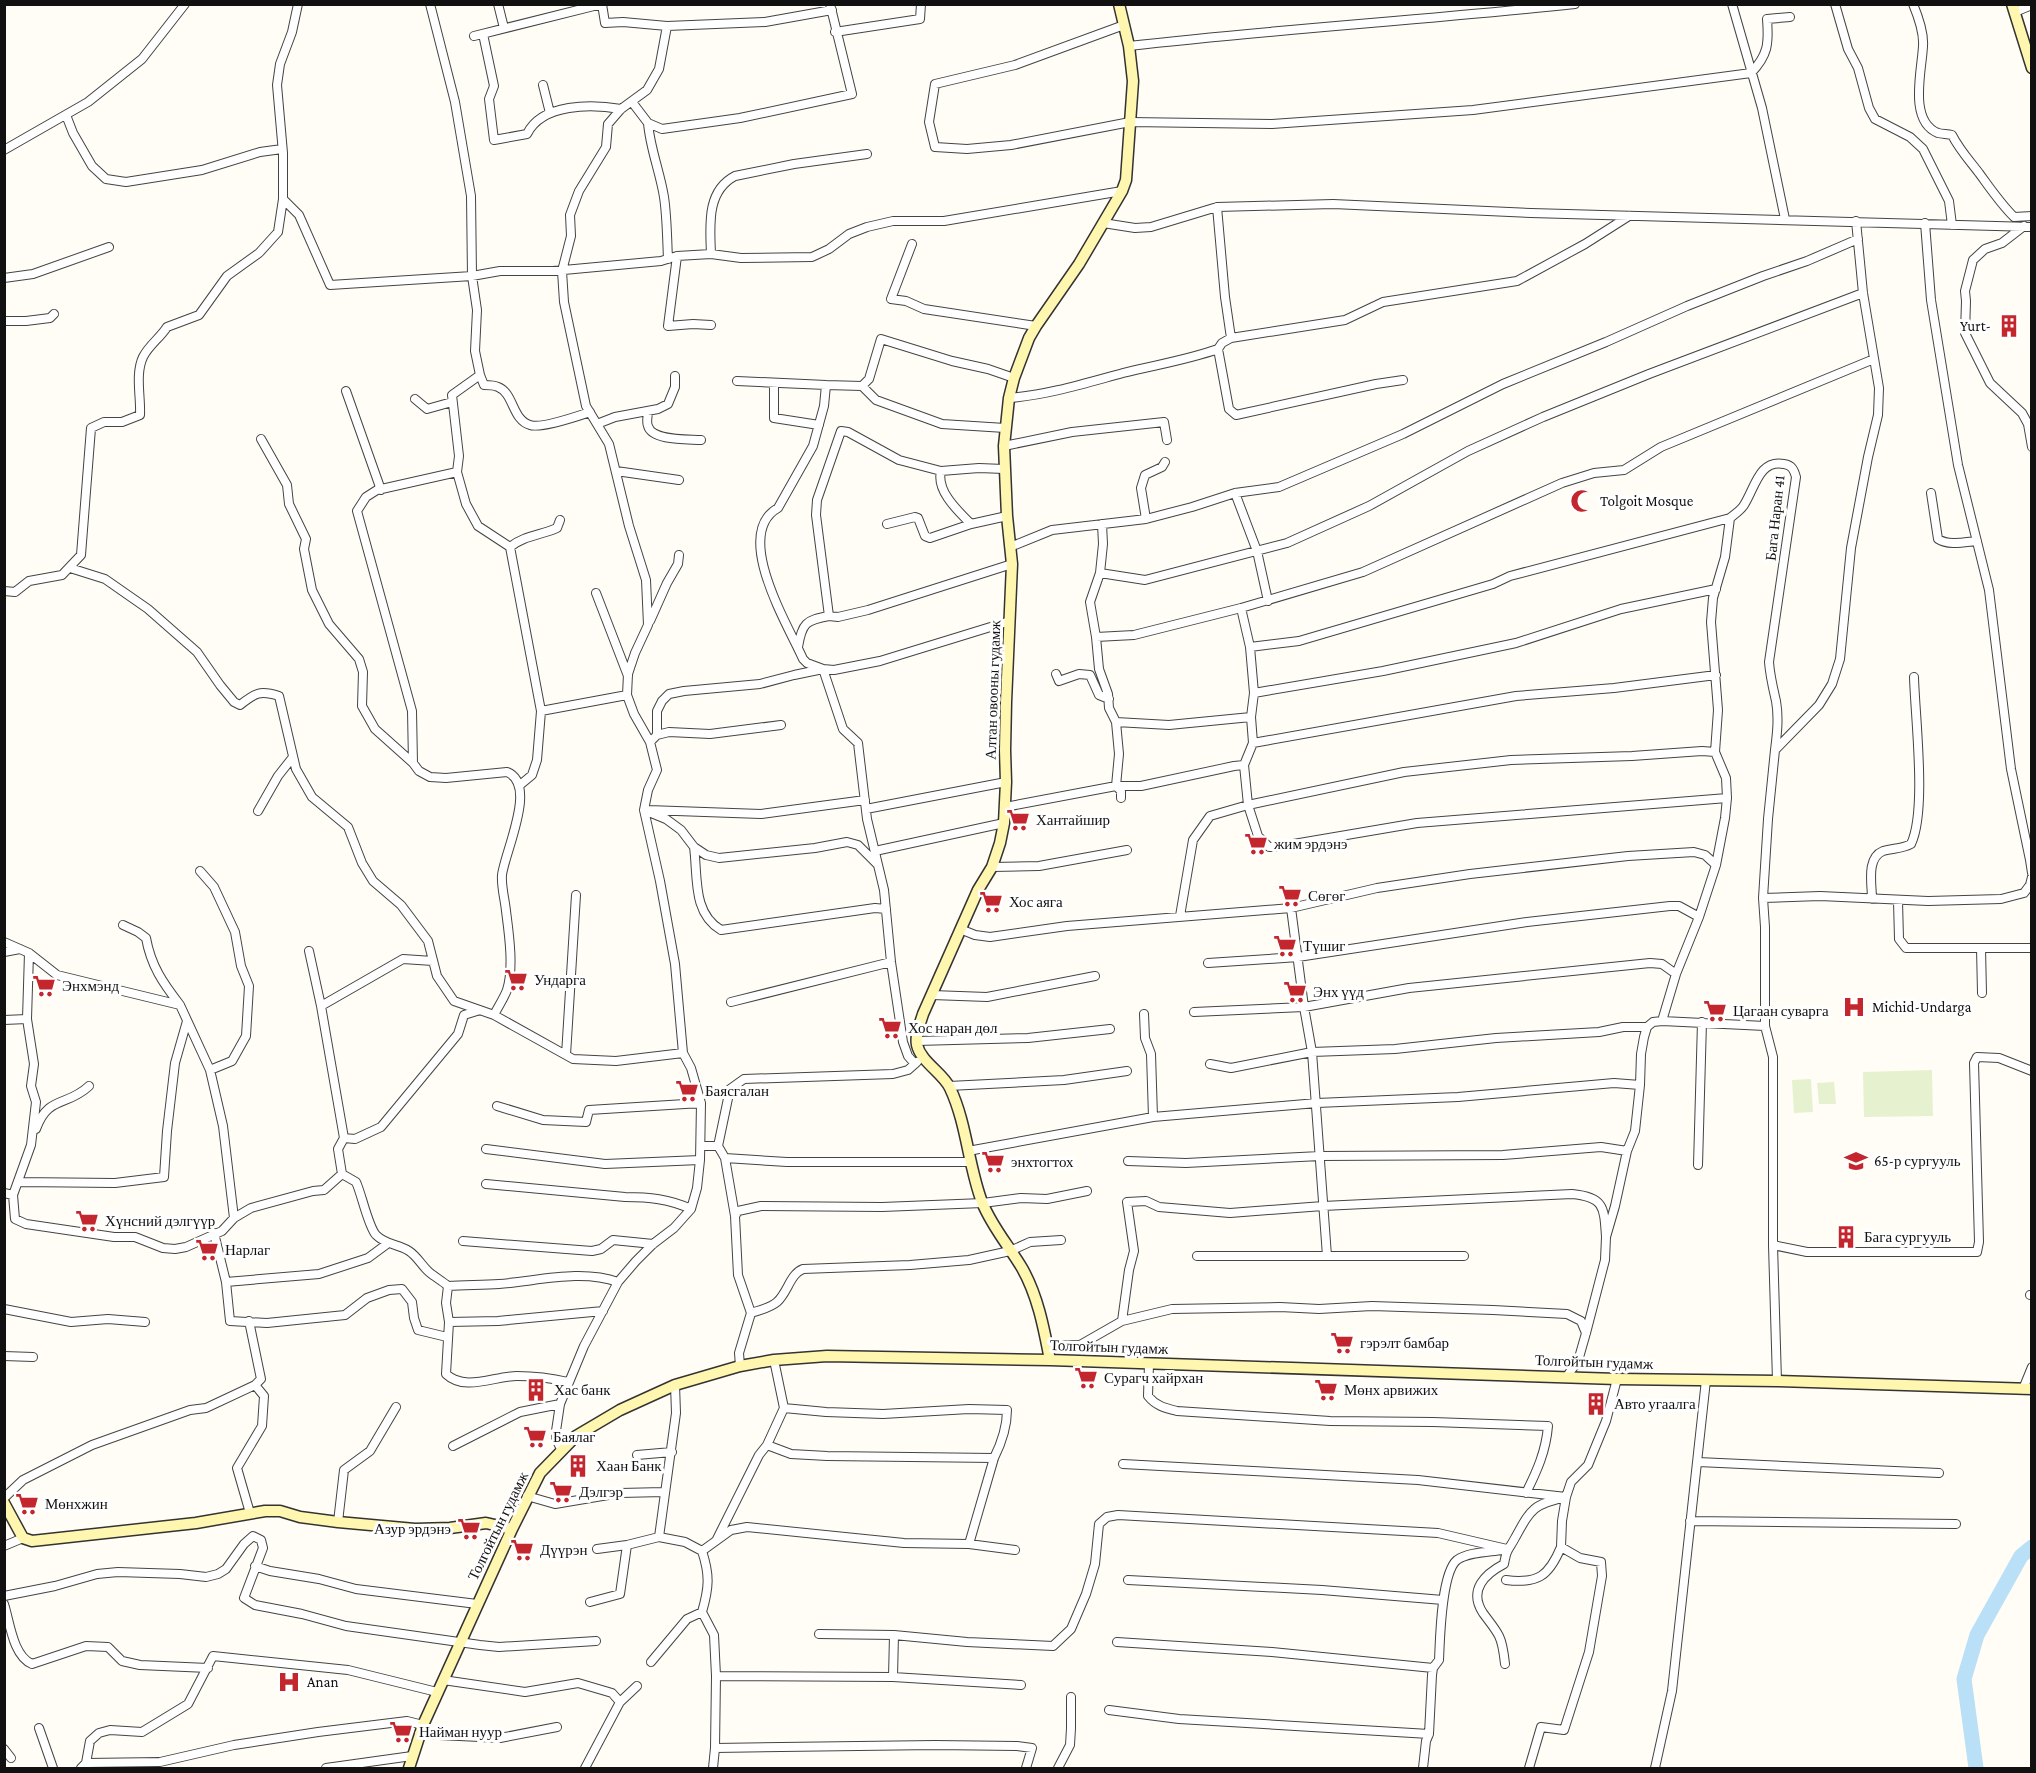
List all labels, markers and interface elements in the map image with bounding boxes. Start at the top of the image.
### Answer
building icon: Yurt- [1996,313,2022,339]
place label: Yurt- [1960,318,1991,334]
street label: Бага Наран 41 [1763,474,1787,562]
mosque icon: Tolgoit Mosque [1569,488,1595,514]
place label: Tolgoit Mosque [1600,493,1694,510]
street label: Алтан овооны гудамж [983,619,1003,760]
supermarket icon: Хантайшир [1005,807,1031,833]
place label: Хантайшир [1036,812,1110,828]
supermarket icon: жим эрдэнэ [1243,831,1269,857]
place label: жим эрдэнэ [1273,836,1347,852]
supermarket icon: Сөгөг [1277,883,1303,909]
place label: Сөгөг [1308,888,1345,904]
supermarket icon: Хос аяга [978,889,1004,915]
place label: Хос аяга [1009,894,1063,910]
supermarket icon: Түшиг [1272,933,1298,959]
place label: Түшиг [1303,938,1345,954]
supermarket icon: Ундарга [503,967,529,993]
place label: Ундарга [534,972,586,988]
supermarket icon: Энхмэнд [31,973,57,999]
place label: Энхмэнд [62,978,120,994]
supermarket icon: Энх үүд [1282,979,1308,1005]
place label: Энх үүд [1313,984,1364,1000]
hospital icon: Michid-Undarga [1841,994,1867,1020]
supermarket icon: Цагаан суварга [1702,998,1728,1024]
place label: Michid-Undarga [1872,999,1972,1016]
place label: Цагаан суварга [1733,1003,1829,1019]
supermarket icon: Хос наран дөл [877,1015,903,1041]
place label: Хос наран дөл [908,1020,998,1036]
supermarket icon: Баясгалан [674,1078,700,1104]
place label: Баясгалан [705,1083,769,1099]
school or university icon: 65-р сургууль [1843,1148,1869,1174]
supermarket icon: энхтогтох [980,1149,1006,1175]
place label: 65-р сургууль [1874,1153,1961,1169]
place label: энхтогтох [1011,1154,1074,1170]
supermarket icon: Хүнсний дэлгүүр [74,1208,100,1234]
place label: Хүнсний дэлгүүр [105,1213,215,1229]
building icon: Бага сургууль [1833,1224,1859,1250]
place label: Бага сургууль [1864,1229,1951,1245]
supermarket icon: Нарлаг [194,1237,220,1263]
place label: Нарлаг [225,1242,270,1258]
supermarket icon: гэрэлт бамбар [1329,1330,1355,1356]
place label: гэрэлт бамбар [1360,1335,1449,1351]
street label: Толгойтын гудамж [1050,1337,1169,1357]
street label: Толгойтын гудамж [1535,1352,1654,1372]
supermarket icon: Сурагч хайрхан [1073,1365,1099,1391]
place label: Сурагч хайрхан [1104,1370,1203,1386]
building icon: Хас банк [523,1377,549,1403]
supermarket icon: Мөнх арвижих [1313,1377,1339,1403]
place label: Хас банк [554,1382,611,1398]
place label: Мөнх арвижих [1344,1382,1439,1398]
building icon: Авто угаалга [1583,1391,1609,1417]
place label: Авто угаалга [1614,1396,1696,1412]
supermarket icon: Баялаг [522,1424,548,1450]
place label: Баялаг [553,1429,595,1445]
building icon: Хаан Банк [565,1453,591,1479]
place label: Хаан Банк [596,1458,662,1474]
street label: Толгойтын гудамж [465,1469,531,1583]
supermarket icon: Дэлгэр [548,1479,574,1505]
place label: Дэлгэр [579,1484,623,1500]
supermarket icon: Мөнхжин [14,1491,40,1517]
place label: Мөнхжин [45,1496,108,1512]
supermarket icon: Азур эрдэнэ [456,1516,482,1542]
place label: Азур эрдэнэ [374,1521,451,1537]
supermarket icon: Дүүрэн [509,1537,535,1563]
place label: Дүүрэн [540,1542,588,1558]
hospital icon: Anan [276,1669,302,1695]
place label: Anan [307,1674,339,1690]
supermarket icon: Найман нуур [388,1719,414,1745]
place label: Найман нуур [419,1724,502,1740]

